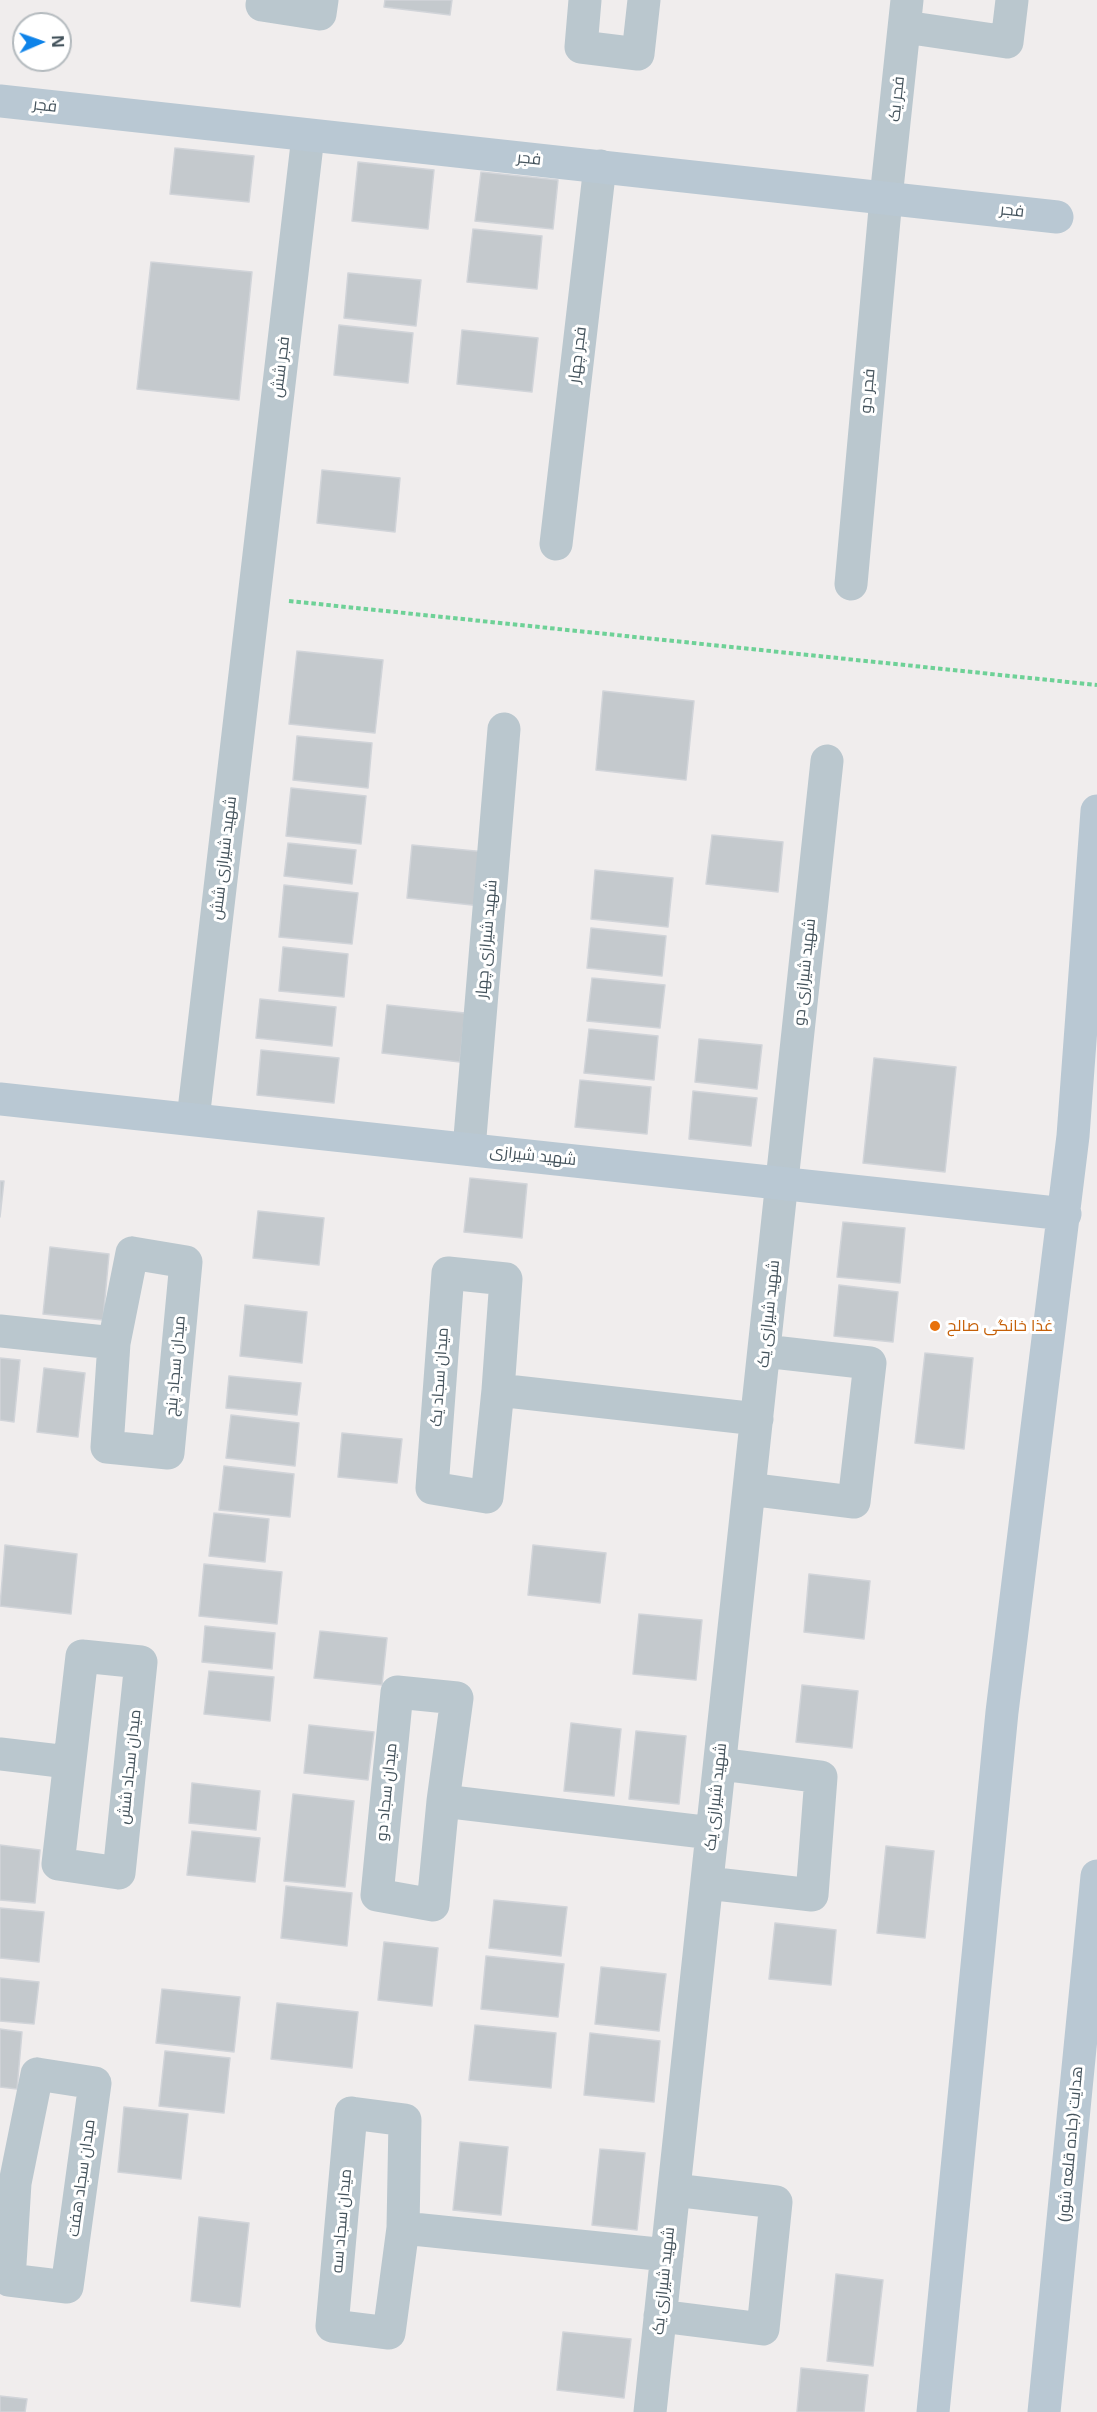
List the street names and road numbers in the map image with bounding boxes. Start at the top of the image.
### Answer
street label: فجر یک [885,75,909,123]
street label: فجر [32,95,58,117]
street label: فجر [516,148,542,170]
street label: فجر [999,200,1025,222]
street label: فجر چهار [565,326,591,384]
street label: فجر شش [268,335,294,399]
street label: فجر دو [856,368,880,414]
street label: شهید شیرازی شش [207,795,241,921]
street label: شهید شیرازی چهار [472,879,502,999]
street label: شهید شیرازی دو [790,918,820,1026]
street label: شهید شیرازی [489,1142,577,1170]
street label: شهید شیرازی یک [754,1259,784,1369]
street label: میدان سجاد پنج [162,1315,190,1417]
street label: میدان سجاد یک [427,1327,453,1427]
street label: میدان سجاد شش [114,1709,146,1825]
street label: میدان سجاد دو [372,1742,402,1842]
street label: شهید شیرازی یک [701,1742,731,1852]
street label: هدایت (جاده قلعه شور) [1055,2065,1087,2223]
street label: میدان سجاد هفت [64,2118,100,2238]
street label: میدان سجاد سه [328,2168,356,2274]
street label: شهید شیرازی یک [649,2226,679,2336]

